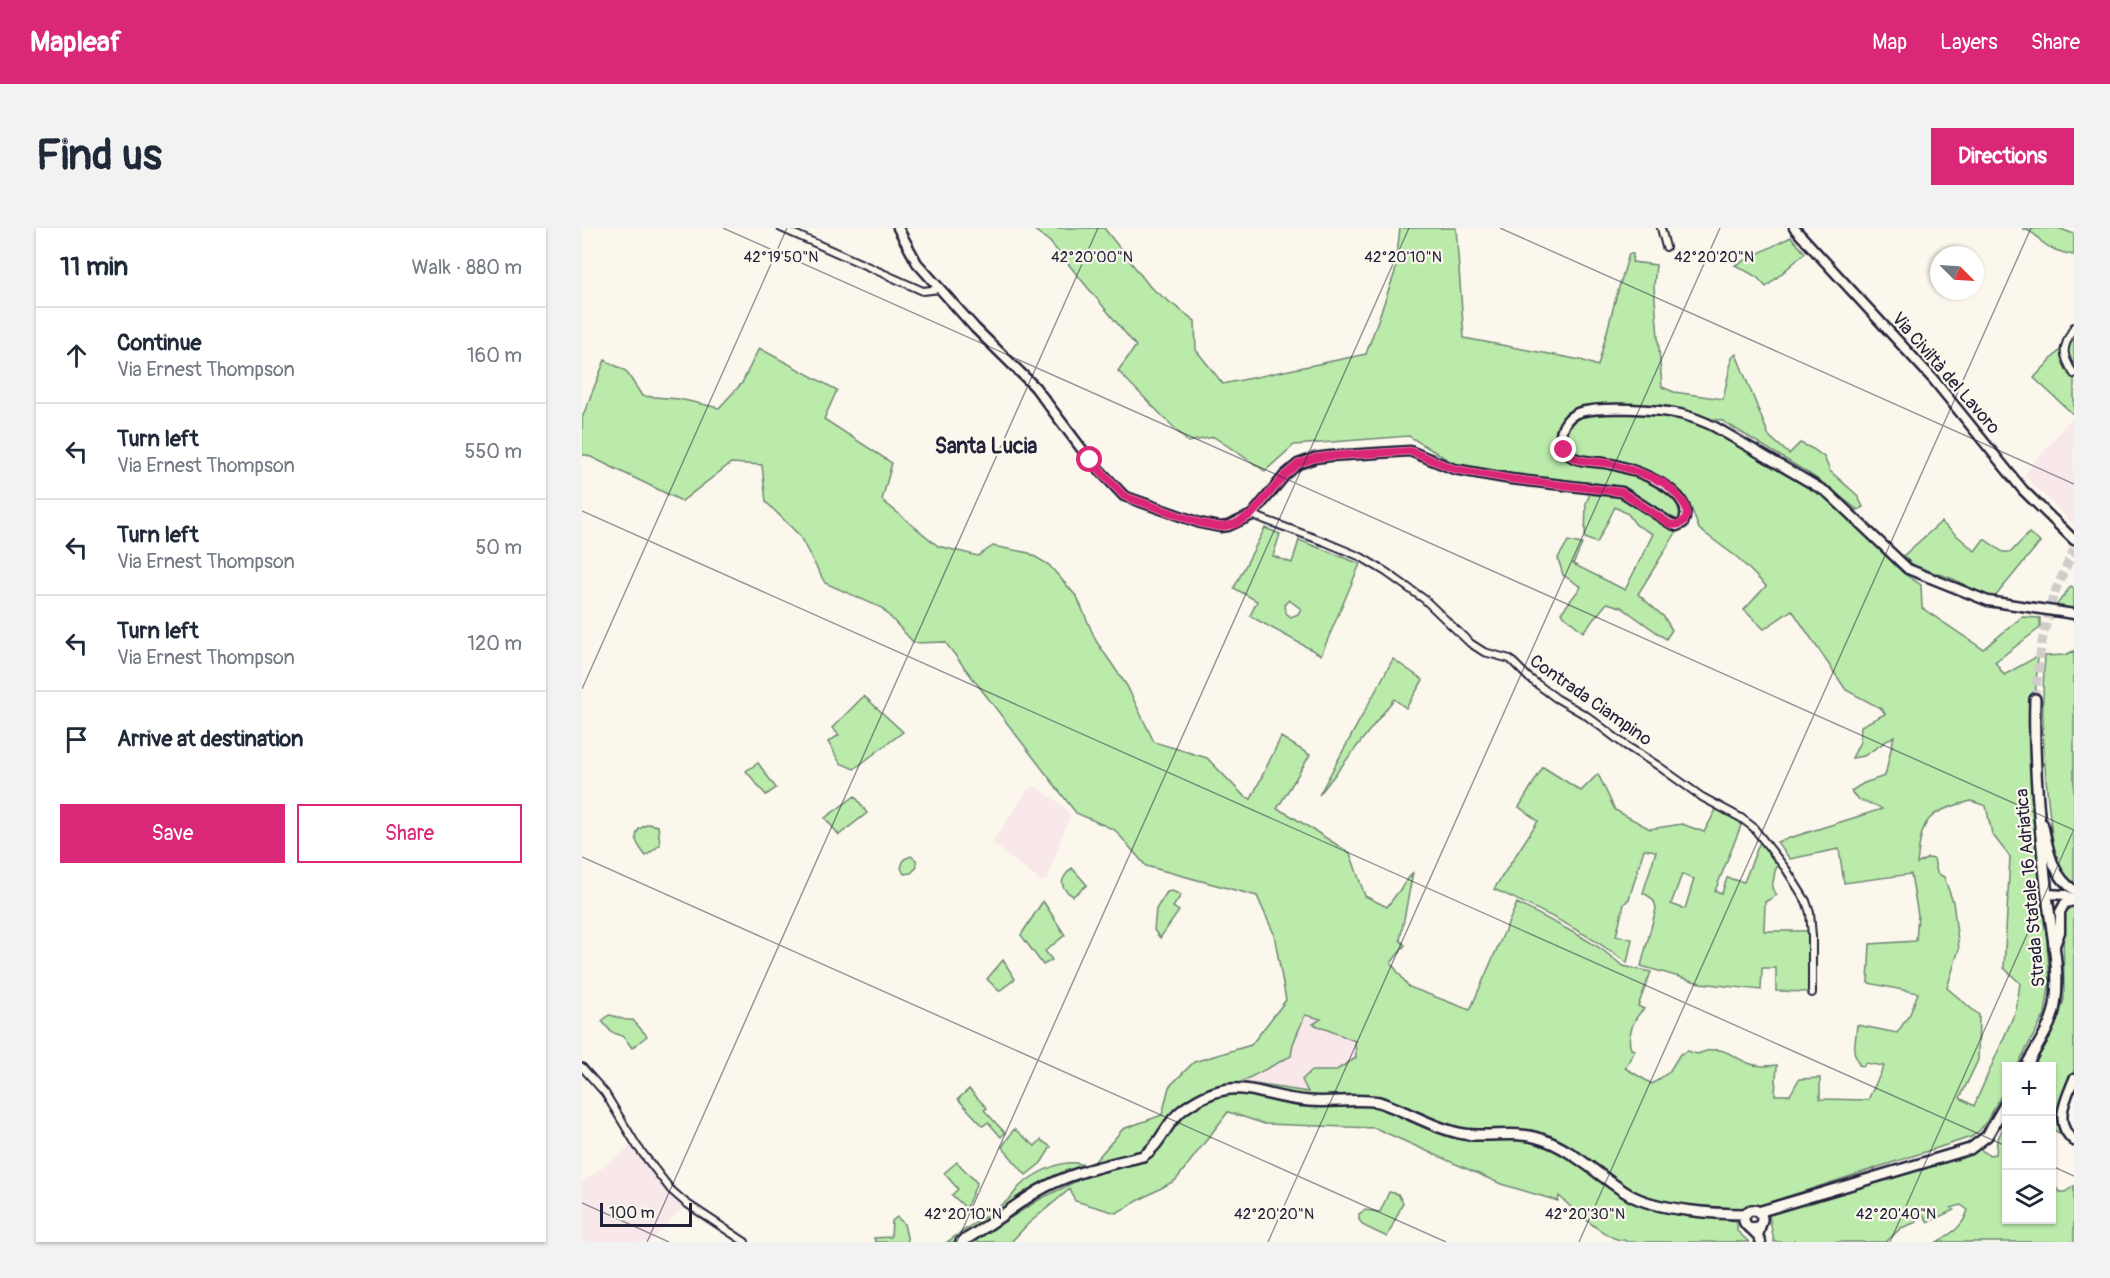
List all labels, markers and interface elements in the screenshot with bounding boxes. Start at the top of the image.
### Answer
text: Mapleaf [30,25,121,60]
text: Map [1872,29,1907,56]
text: Layers [1940,29,1998,56]
text: Share [2031,29,2080,56]
button: Directions [1931,128,2074,185]
text: Find us [36,130,162,182]
north arrow [1930,246,1984,300]
text: 42°19'50"N [744,248,818,267]
text: 42°20'00"N [1051,248,1133,267]
text: 42°20'10"N [1364,248,1442,267]
text: 42°20'20"N [1674,248,1754,267]
text: 11 min [60,251,128,283]
text: Walk · 880 m [411,255,522,280]
street label: Via Civiltà del Lavoro [1886,308,2005,439]
text: Continue [117,329,201,357]
icon: ahead [60,339,93,372]
text: 160 m [467,343,522,368]
text: Via Ernest Thompson [117,357,295,382]
text: Turn left [117,425,199,453]
district label: Santa Lucia [935,433,1037,460]
icon: left [60,435,93,468]
route end [1550,436,1576,462]
text: 550 m [465,439,522,464]
route start [1076,446,1102,472]
text: Via Ernest Thompson [117,453,295,478]
text: Turn left [117,521,199,549]
icon: left [60,531,93,564]
text: 50 m [475,535,522,560]
text: Via Ernest Thompson [117,549,295,574]
text: Turn left [117,617,199,645]
icon: left [60,627,93,660]
text: 120 m [467,631,522,656]
text: Via Ernest Thompson [117,645,295,670]
street label: Contrada Ciampino [1525,650,1657,751]
icon: arrive [60,723,93,756]
text: Arrive at destination [117,725,303,753]
street label: Strada Statale 16 Adriatica [2010,788,2051,988]
button: Save [60,804,285,863]
button: Share [297,804,522,863]
map controls [2002,1062,2056,1224]
button: + [2002,1062,2056,1116]
button: − [2002,1116,2056,1170]
button: layers [2002,1170,2056,1224]
scale bar [600,1200,692,1228]
text: 100 m [609,1203,655,1223]
text: 42°20'10"N [924,1205,1002,1224]
text: 42°20'20"N [1234,1205,1314,1224]
text: 42°20'30"N [1545,1205,1625,1224]
text: 42°20'40"N [1856,1205,1936,1224]

